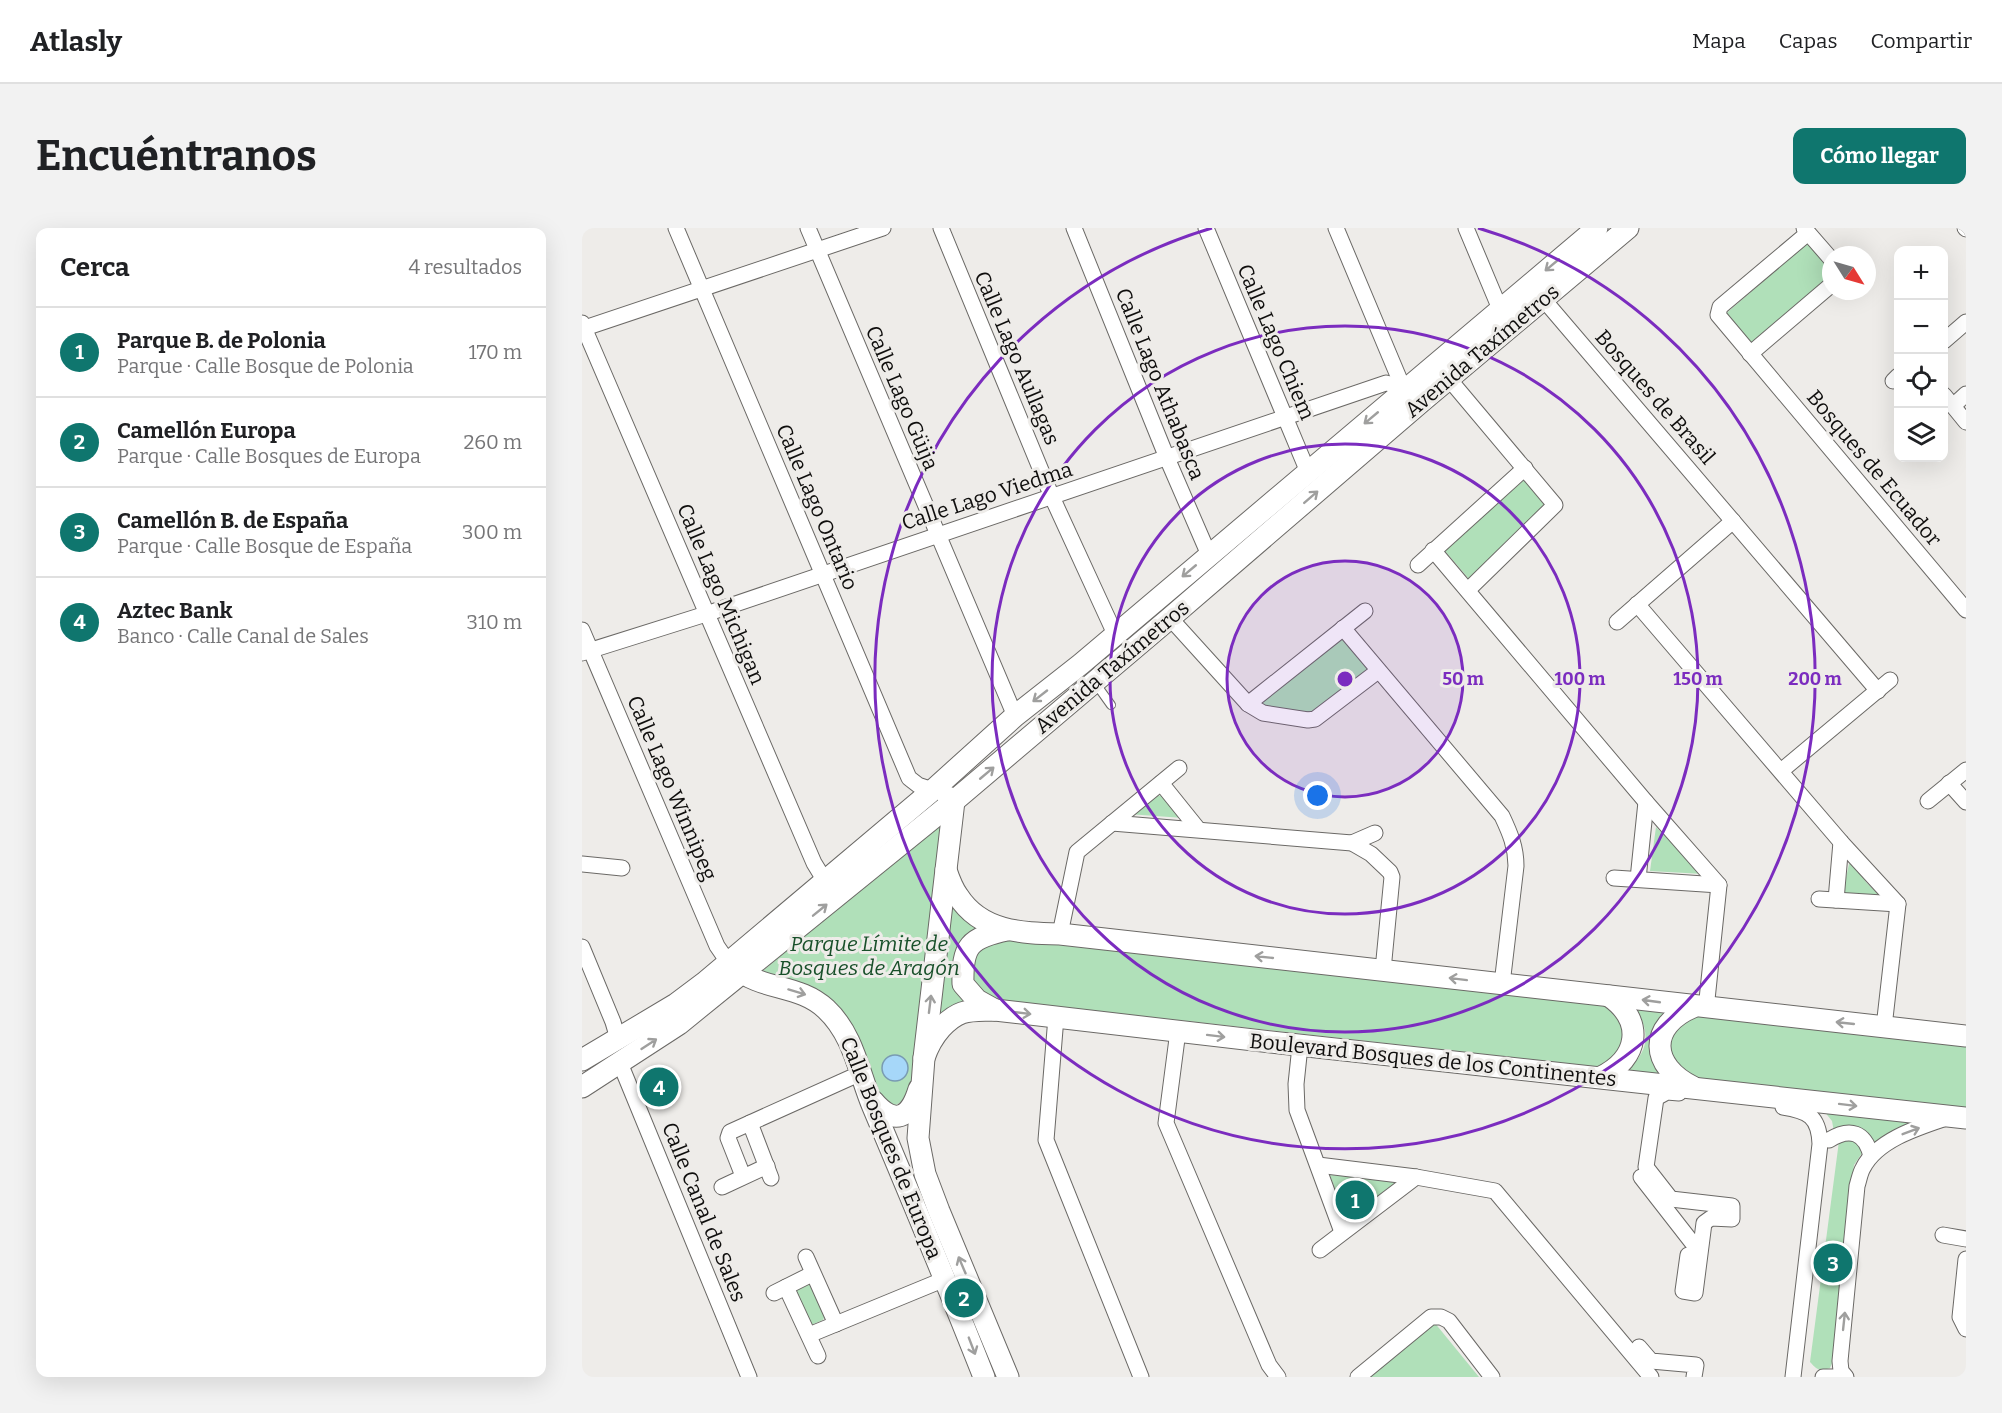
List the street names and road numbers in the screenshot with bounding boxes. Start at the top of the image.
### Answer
street label: Calle Lago Chiem [1231,260,1321,424]
street label: Calle Lago Aullagas [969,267,1065,449]
street label: Avenida Taxímetros [1399,279,1565,423]
street label: Calle Lago Athabasca [1110,284,1211,484]
street label: Calle Lago Güija [860,322,944,475]
street label: Bosques de Brasil [1589,324,1721,470]
street label: Bosques de Ecuador [1801,385,1947,551]
street label: Calle Lago Ontario [770,420,864,594]
street label: Calle Lago Viedma [898,456,1076,536]
street label: Calle Lago Michigan [671,500,771,688]
street label: Avenida Taxímetros [1029,595,1195,739]
street label: Calle Lago Winnipeg [621,692,723,885]
street label: Boulevard Bosques de los Continentes [1248,1028,1618,1092]
street label: Calle Bosques de Europa [834,1033,948,1263]
street label: Calle Canal de Sales [656,1118,752,1306]

